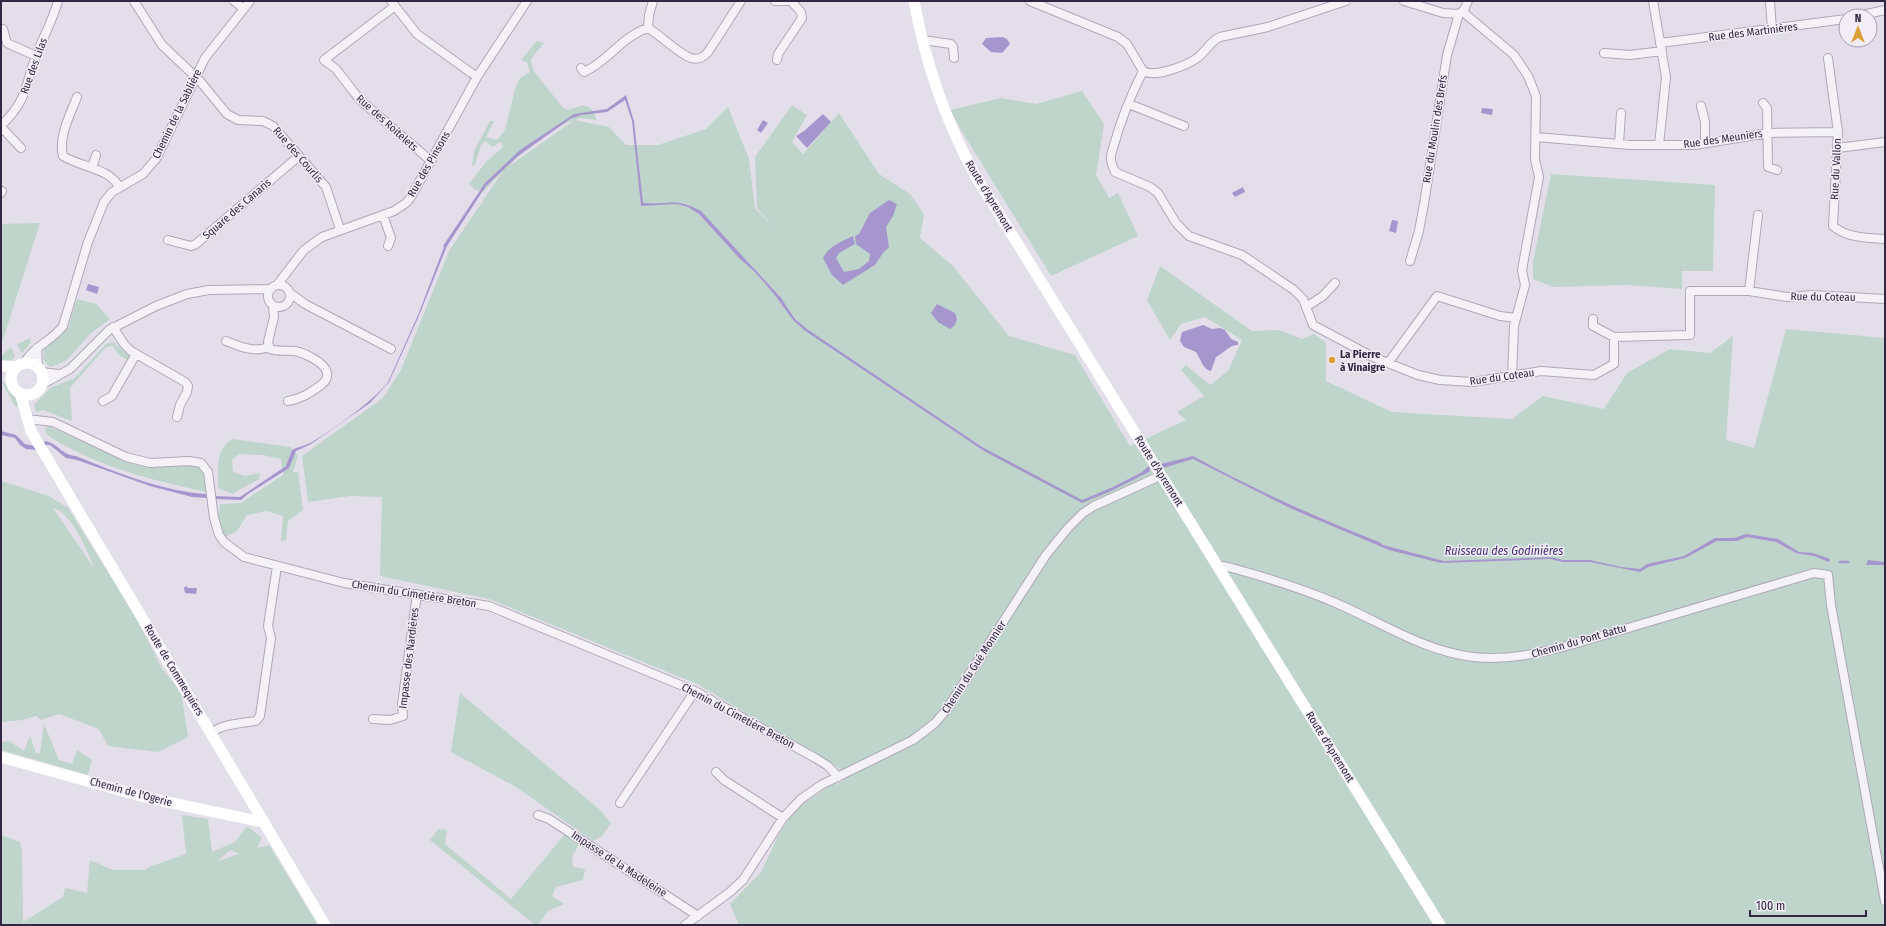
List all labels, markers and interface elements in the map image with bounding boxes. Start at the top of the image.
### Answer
north arrow [1838,8,1878,48]
text: N [1855,12,1861,25]
street label: Rue des Martinières [1708,20,1798,44]
street label: Rue des Lilas [18,36,50,96]
street label: Chemin de la Sablière [150,67,204,161]
street label: Rue du Moulin des Brefs [1420,74,1450,184]
street label: Rue des Roitelets [354,92,421,154]
street label: Rue des Courlis [270,125,326,186]
street label: Rue des Meuniers [1683,127,1764,151]
street label: Rue des Pinsons [405,129,453,199]
street label: Rue du Vallon [1828,138,1844,200]
street label: Route d'Apremont [963,158,1016,234]
street label: Square des Canaris [200,176,274,242]
street label: Rue du Coteau [1790,290,1856,304]
place label: La Pierre à Vinaigre [1340,348,1386,374]
marker: La Pierre à Vinaigre [1327,355,1337,365]
street label: Rue du Coteau [1469,366,1535,388]
street label: Route d'Apremont [1132,433,1186,509]
water label: Ruisseau des Godinières [1445,544,1563,558]
street label: Chemin du Cimetière Breton [351,578,477,610]
street label: Impasse des Nardières [396,606,422,709]
street label: Chemin du Gué Monnier [939,618,1009,716]
street label: Chemin du Pont Battu [1530,621,1628,661]
street label: Route de Commequiers [142,622,207,718]
street label: Chemin du Cimetière Breton [679,681,797,751]
street label: Route d'Apremont [1303,709,1357,785]
street label: Chemin de l'Ogerie [88,775,174,809]
street label: Impasse de la Madeleine [569,828,669,900]
scale bar [1750,892,1866,918]
text: 100 m [1756,899,1785,913]

